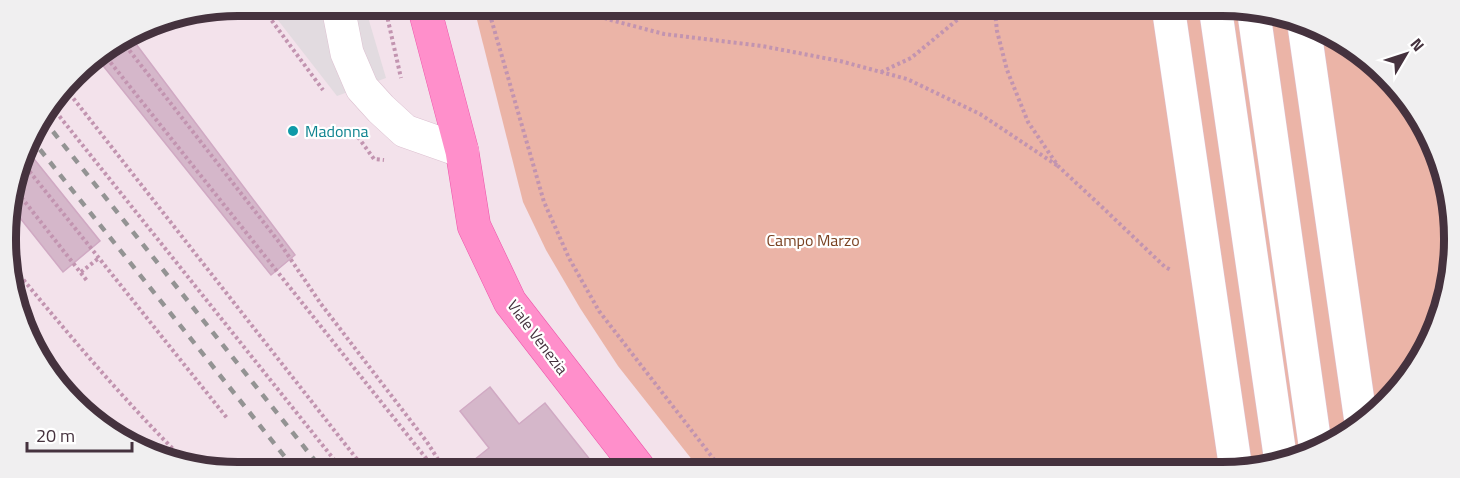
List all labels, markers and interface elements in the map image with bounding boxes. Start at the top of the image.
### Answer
north arrow [1376,24,1436,84]
text: N [1405,33,1430,56]
place label: Madonna [305,119,369,143]
marker: Madonna [286,124,300,138]
park label: Campo Marzo [766,228,860,252]
street label: Viale Venezia [502,294,574,380]
scale bar [27,415,132,453]
text: 20 m [36,422,75,449]

